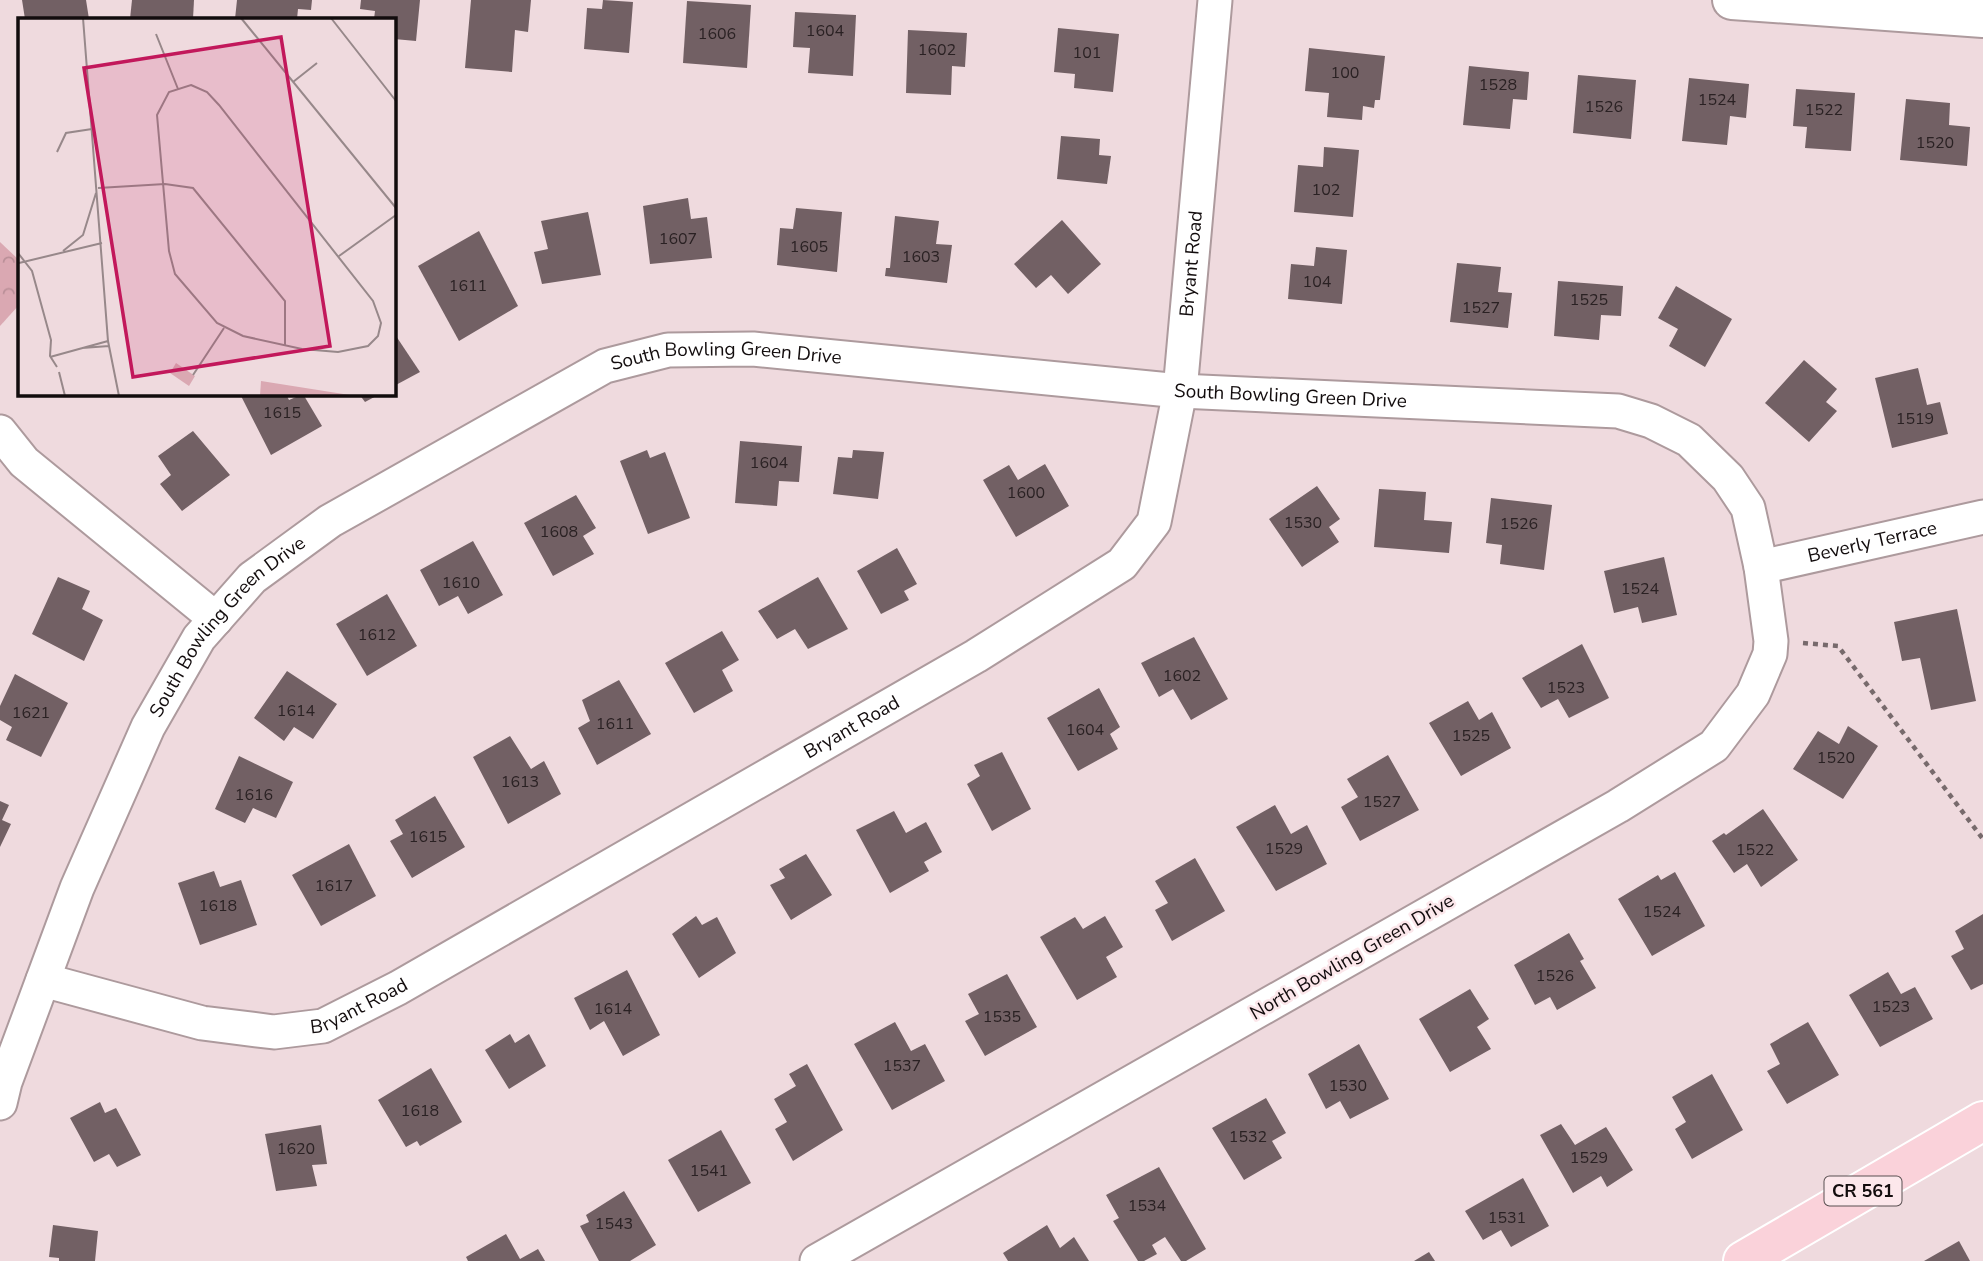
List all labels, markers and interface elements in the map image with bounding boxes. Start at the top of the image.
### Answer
inset map [18,18,396,396]
house number: 1604 [806,20,845,42]
house number: 1606 [698,23,736,45]
house number: 1602 [918,39,956,61]
house number: 101 [1073,42,1101,64]
house number: 100 [1331,62,1359,84]
house number: 1528 [1479,74,1517,96]
house number: 1524 [1698,89,1737,111]
house number: 1526 [1585,96,1623,118]
house number: 1522 [1805,99,1843,121]
house number: 1520 [1916,132,1954,154]
house number: 102 [1312,179,1340,201]
street label: Bryant Road [1174,210,1209,318]
house number: 1607 [659,228,697,250]
house number: 1605 [790,236,828,258]
house number: 1603 [902,246,940,268]
house number: 104 [1303,271,1332,293]
house number: 1611 [449,275,487,297]
house number: 1525 [1570,289,1608,311]
house number: 1527 [1462,297,1500,319]
street label: South Bowling Green Drive [608,336,843,377]
street label: South Bowling Green Drive [1173,377,1407,414]
house number: 1615 [263,402,301,424]
house number: 1519 [1896,408,1934,430]
house number: 1604 [750,452,789,474]
house number: 1600 [1007,482,1045,504]
house number: 1530 [1284,512,1322,534]
house number: 1526 [1500,513,1538,535]
street label: Beverly Terrace [1805,515,1939,569]
house number: 1608 [540,521,578,543]
street label: South Bowling Green Drive [143,530,311,722]
house number: 1610 [442,572,480,594]
house number: 1524 [1621,578,1660,600]
house number: 1612 [358,624,396,646]
house number: 1602 [1163,665,1201,687]
house number: 1523 [1547,677,1585,699]
street label: Bryant Road [799,690,904,765]
house number: 1614 [277,700,316,722]
house number: 1621 [12,702,50,724]
house number: 1611 [596,713,634,735]
house number: 1604 [1066,719,1105,741]
house number: 1525 [1452,725,1490,747]
house number: 1520 [1817,747,1855,769]
house number: 1613 [501,771,539,793]
house number: 1616 [235,784,273,806]
house number: 1527 [1363,791,1401,813]
house number: 1615 [409,826,447,848]
house number: 1529 [1265,838,1303,860]
house number: 1522 [1736,839,1774,861]
house number: 1617 [315,875,353,897]
street label: North Bowling Green Drive [1245,888,1459,1026]
house number: 1618 [199,895,237,917]
house number: 1524 [1643,901,1682,923]
house number: 1526 [1536,965,1574,987]
street label: Bryant Road [309,972,413,1040]
house number: 1523 [1872,996,1910,1018]
house number: 1614 [594,998,633,1020]
house number: 1535 [983,1006,1021,1028]
house number: 1537 [883,1055,921,1077]
house number: 1530 [1329,1075,1367,1097]
house number: 1618 [401,1100,439,1122]
house number: 1532 [1229,1126,1267,1148]
house number: 1620 [277,1138,315,1160]
house number: 1529 [1570,1147,1608,1169]
house number: 1541 [690,1160,728,1182]
road number: CR 561 [1825,1176,1902,1206]
house number: 1534 [1128,1195,1167,1217]
house number: 1531 [1488,1207,1526,1229]
house number: 1543 [595,1213,633,1235]

